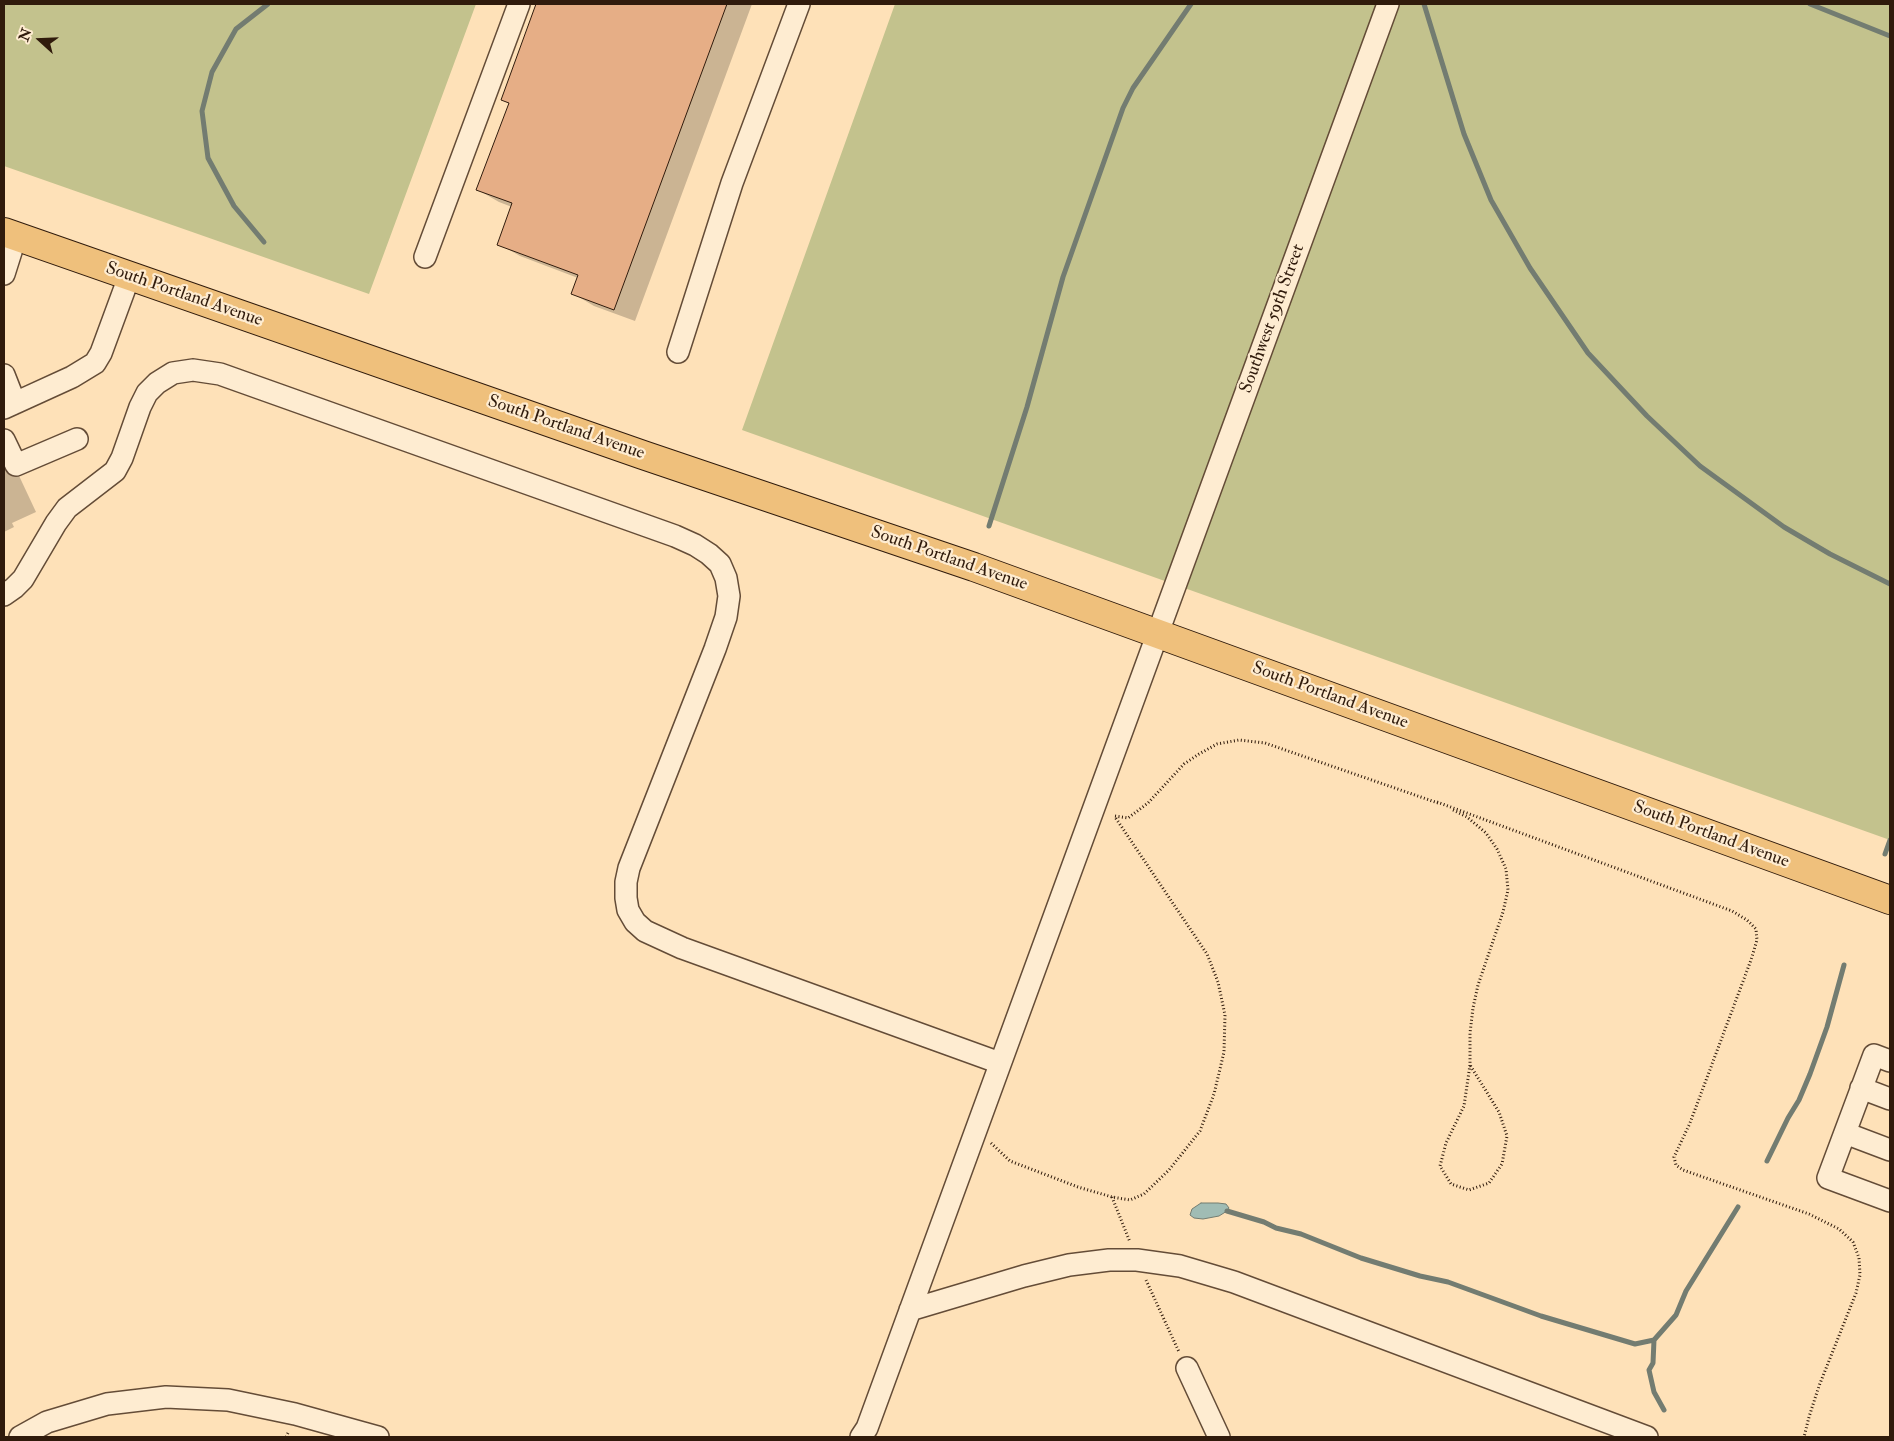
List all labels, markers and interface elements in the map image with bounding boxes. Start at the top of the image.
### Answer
north arrow [15,15,65,65]
text: N [15,26,36,44]
street label: Southwest 59th Street [1236,242,1310,396]
street label: South Portland Avenue [103,258,265,332]
street label: South Portland Avenue [485,391,647,465]
street label: South Portland Avenue [868,522,1030,596]
street label: South Portland Avenue [1249,658,1411,734]
street label: South Portland Avenue [1630,797,1792,873]

